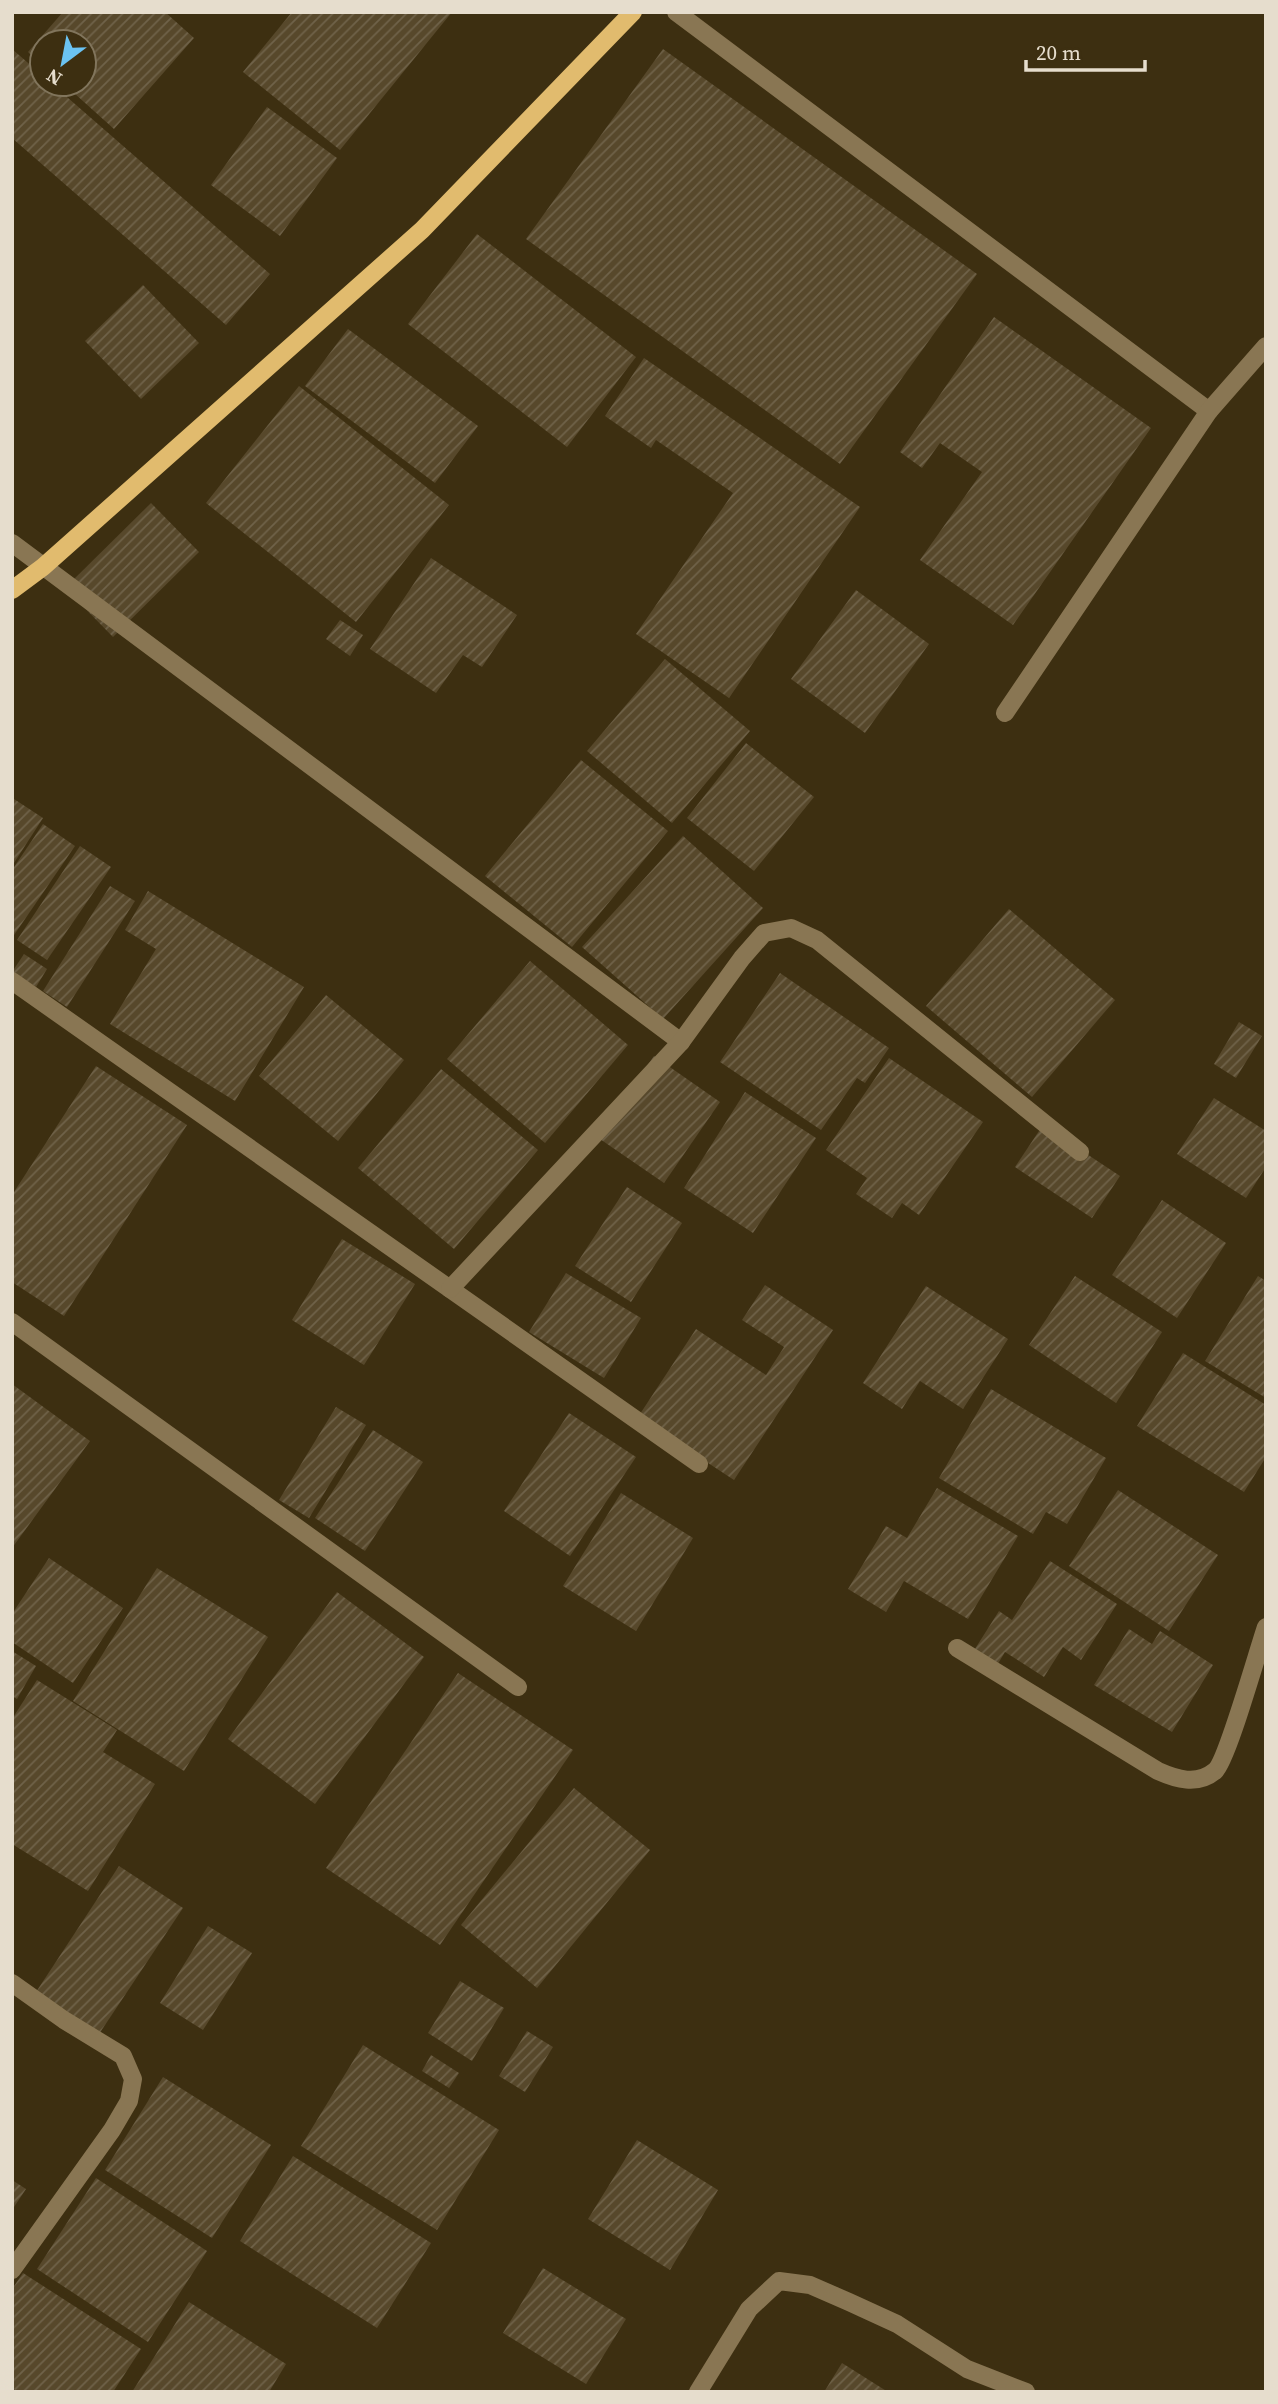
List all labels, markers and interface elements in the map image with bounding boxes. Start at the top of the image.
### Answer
north arrow [28,28,98,98]
scale bar [1026,28,1145,72]
text: 20 m [1036,38,1081,67]
text: N [41,63,67,92]

